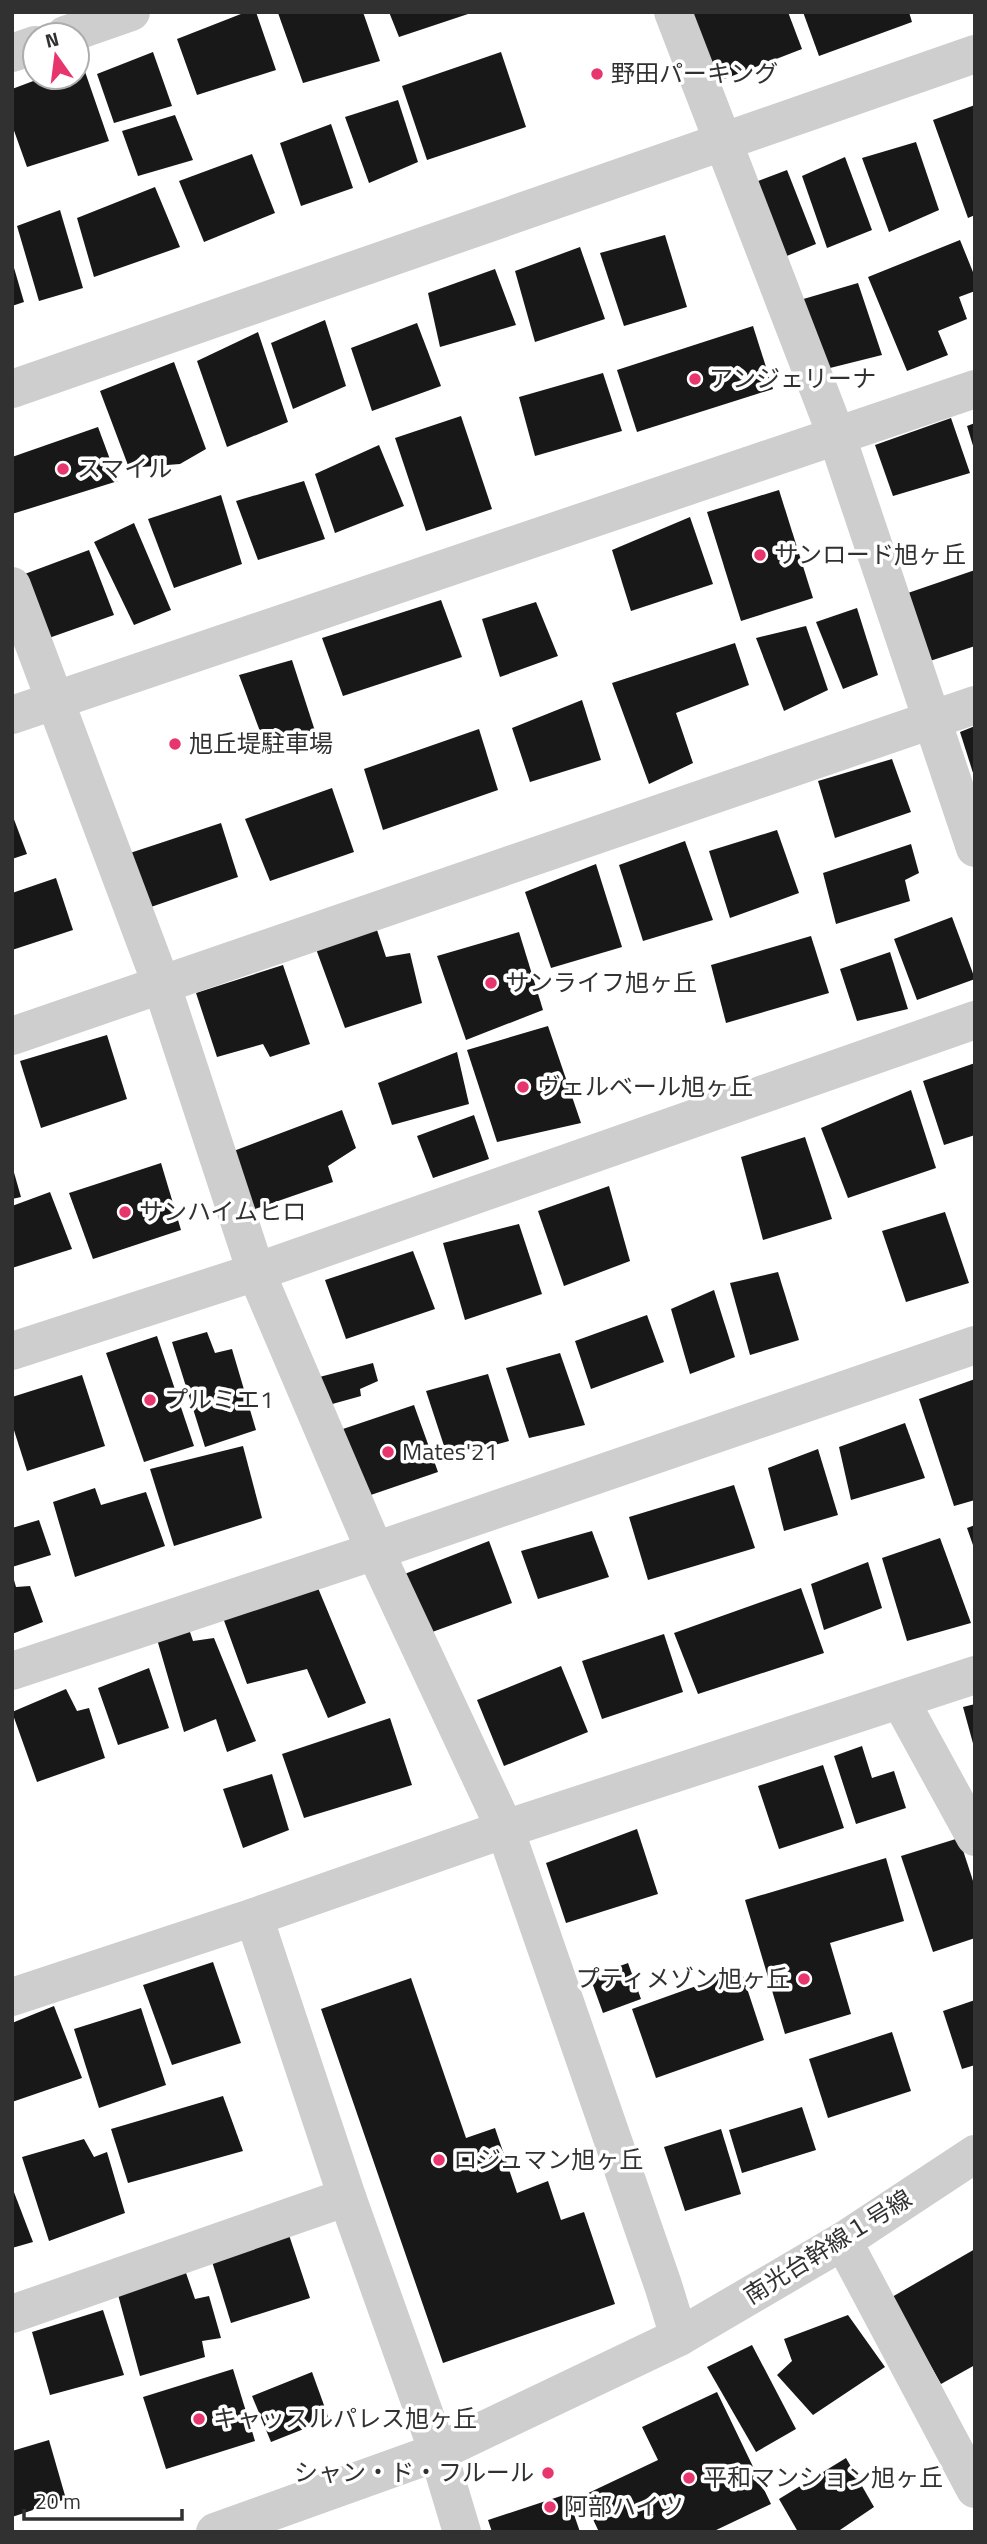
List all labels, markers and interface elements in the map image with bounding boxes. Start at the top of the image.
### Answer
north arrow [21,21,91,91]
text: N [42,23,62,55]
place label: 野田パーキング [611,55,778,91]
marker: 野田パーキング [589,66,605,82]
place label: アンジェリーナ [709,360,876,396]
marker: アンジェリーナ [687,371,703,387]
place label: スマイル [77,450,172,486]
marker: スマイル [55,461,71,477]
place label: サンロード旭ヶ丘 [774,536,966,572]
marker: サンロード旭ヶ丘 [752,547,768,563]
place label: 旭丘堤駐車場 [189,725,333,761]
marker: 旭丘堤駐車場 [167,736,183,752]
place label: サンライフ旭ヶ丘 [505,964,697,1000]
marker: サンライフ旭ヶ丘 [483,975,499,991]
place label: ヴェルベール旭ヶ丘 [537,1068,753,1104]
marker: ヴェルベール旭ヶ丘 [515,1079,531,1095]
place label: サンハイムヒロ [139,1193,306,1229]
marker: サンハイムヒロ [117,1204,133,1220]
place label: プルミエ1 [164,1381,273,1417]
marker: プルミエ1 [142,1392,158,1408]
place label: Mates'21 [402,1433,498,1469]
marker: Mates'21 [380,1444,396,1460]
place label: プティメゾン旭ヶ丘 [575,1960,790,1996]
marker: プティメゾン旭ヶ丘 [796,1971,812,1987]
place label: ロジュマン旭ヶ丘 [453,2141,643,2177]
marker: ロジュマン旭ヶ丘 [431,2152,447,2168]
street label: 南光台幹線１号線 [737,2180,918,2312]
place label: キャッスルパレス旭ヶ丘 [213,2400,477,2436]
marker: キャッスルパレス旭ヶ丘 [191,2411,207,2427]
place label: シャン・ド・フルール [294,2454,534,2490]
place label: 平和マンション旭ヶ丘 [703,2459,943,2495]
marker: シャン・ド・フルール [540,2465,556,2481]
marker: 平和マンション旭ヶ丘 [681,2470,697,2486]
scale bar [24,2478,182,2522]
text: 20 m [35,2485,81,2517]
place label: 阿部ハイツ [564,2488,684,2524]
marker: 阿部ハイツ [542,2499,558,2515]

